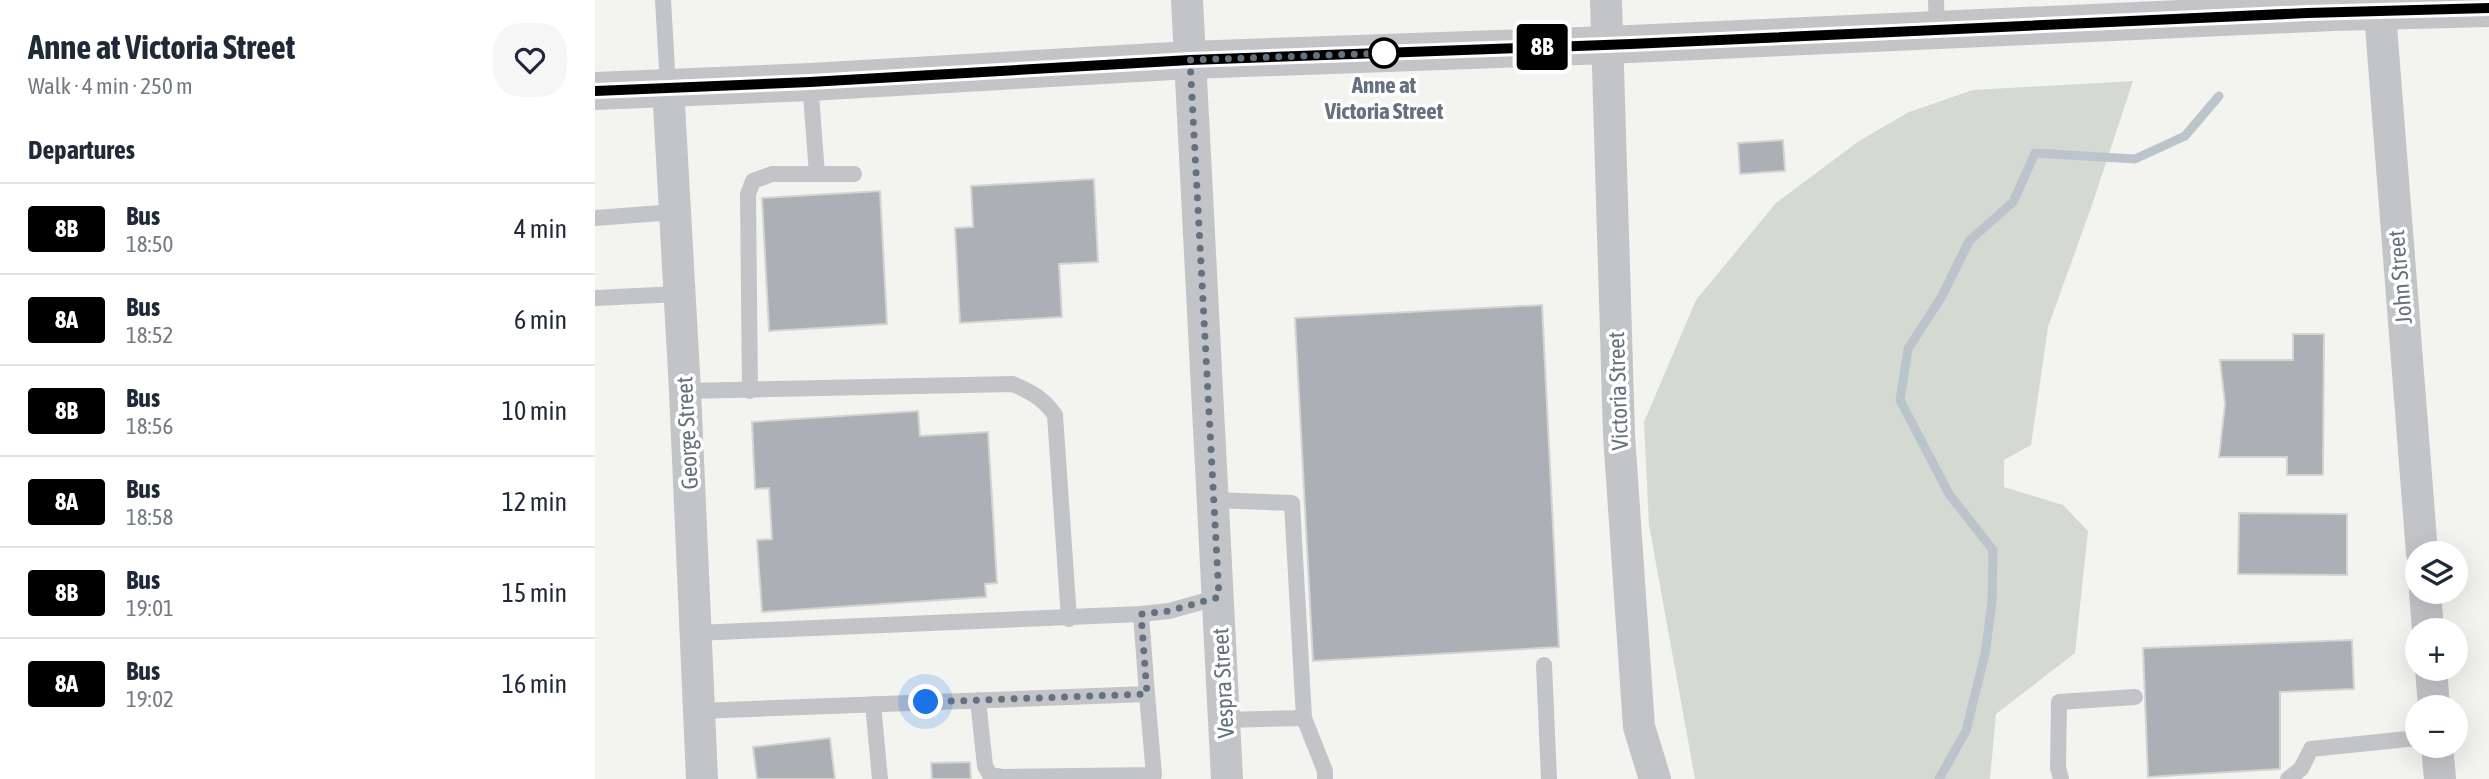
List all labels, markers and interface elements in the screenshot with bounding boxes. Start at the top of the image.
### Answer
button: heart [493,23,567,97]
line badge: 8B [1511,24,1573,70]
text: Anne at Victoria Street [28,28,295,66]
text: 8B [1531,33,1553,60]
marker: Anne at Victoria Street [1369,38,1399,68]
place label: Anne at Victoria Street [1324,72,1444,124]
text: Walk · 4 min · 250 m [28,73,192,99]
text: Departures [28,135,135,165]
text: Bus [126,201,160,231]
text: 4 min [514,214,567,244]
text: 8B [55,215,78,242]
street label: John Street [2383,229,2417,325]
text: 18:50 [126,231,173,257]
text: Bus [126,292,160,322]
text: 6 min [514,305,567,335]
text: 8A [55,306,78,333]
text: 18:52 [126,322,173,348]
street label: Victoria Street [1603,331,1633,451]
street label: George Street [671,376,703,490]
text: Bus [126,383,160,413]
text: 10 min [502,396,567,426]
text: 8B [55,397,78,424]
text: 18:56 [126,413,173,439]
text: Bus [126,474,160,504]
text: 12 min [502,487,567,517]
text: 8A [55,488,78,515]
text: 18:58 [126,504,173,530]
map controls [2405,541,2468,758]
button: layers [2405,541,2468,604]
text: Bus [126,565,160,595]
text: 15 min [502,578,567,608]
text: 8B [55,579,78,606]
text: 19:01 [126,595,174,621]
button: + [2405,618,2468,681]
street label: Vespra Street [1207,627,1239,739]
text: Bus [126,656,160,686]
text: 16 min [502,669,567,699]
text: 8A [55,670,78,697]
your location [908,684,943,719]
text: 19:02 [126,686,174,712]
button: − [2405,695,2468,758]

